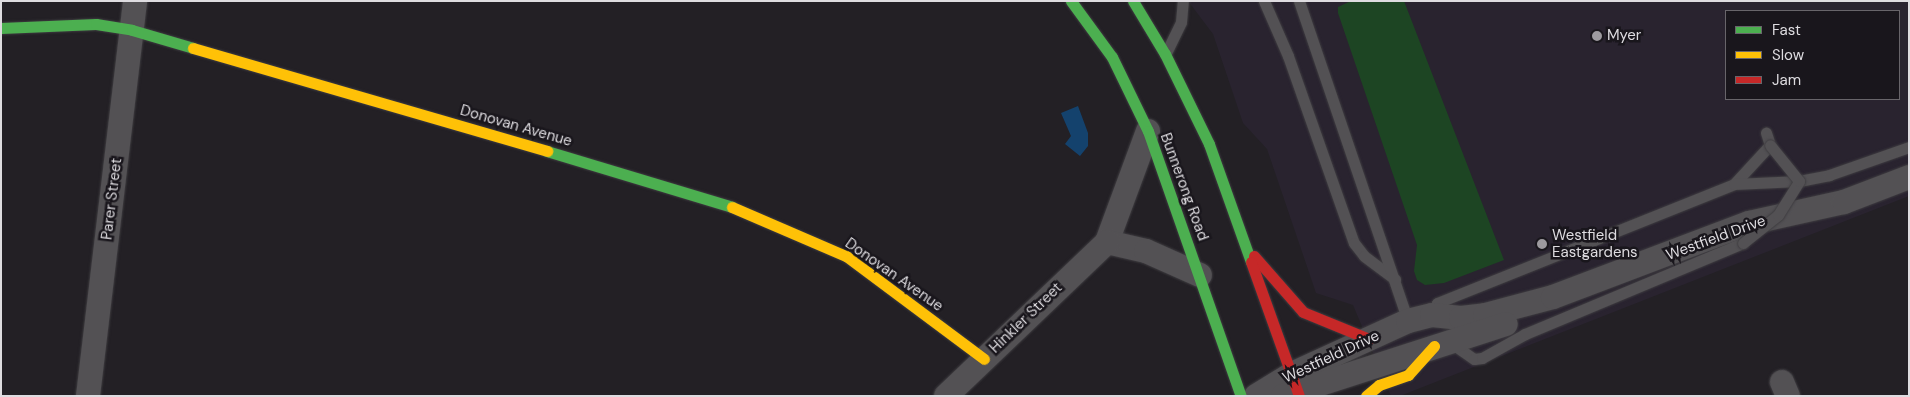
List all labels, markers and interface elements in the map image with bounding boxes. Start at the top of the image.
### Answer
legend [1725,10,1900,100]
text: Fast [1772,20,1801,40]
place label: Myer [1607,27,1641,45]
marker: Myer [1591,30,1603,42]
text: Slow [1772,45,1804,65]
text: Jam [1772,70,1801,90]
street label: Donovan Avenue [458,101,574,151]
street label: Bunnerong Road [1156,131,1212,243]
street label: Parer Street [98,157,126,241]
street label: Westfield Drive [1664,212,1768,264]
place label: Westfield Eastgardens [1552,226,1638,261]
street label: Donovan Avenue [841,234,947,316]
marker: Westfield Eastgardens [1536,238,1548,250]
street label: Hinkler Street [986,279,1066,357]
street label: Westfield Drive [1280,327,1382,387]

